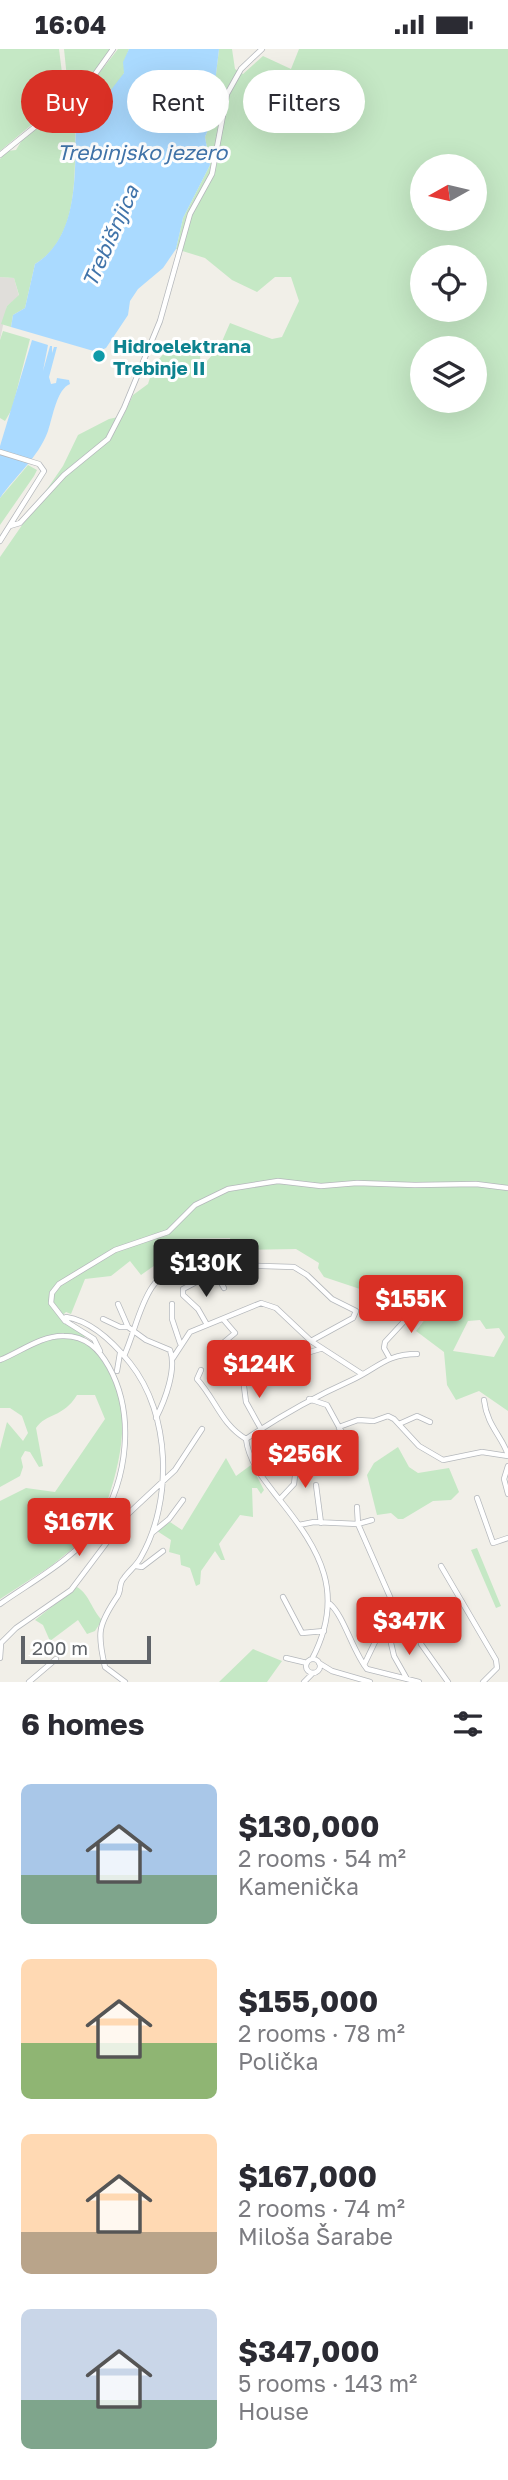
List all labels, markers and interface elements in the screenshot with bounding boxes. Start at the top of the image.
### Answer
text: 16:04 [35,9,106,40]
chip: Buy [21,70,113,133]
chip: Rent [127,70,229,133]
chip: Filters [243,70,365,133]
water label: Trebinjsko jezero [57,139,228,165]
north arrow [410,154,486,231]
map controls [410,154,487,413]
water label: Trebišnjica [76,180,144,291]
button: locate [410,245,487,322]
place label: Hidroelektrana Trebinje II [113,334,251,379]
button: layers [410,336,487,413]
marker: Hidroelektrana Trebinje II [91,348,107,364]
pin: $130K [157,1239,255,1299]
text: $130K [170,1248,242,1276]
pin: $155K [362,1275,460,1335]
text: $155K [375,1284,447,1312]
pin: $124K [210,1341,308,1400]
text: $124K [223,1349,295,1377]
pin: $256K [256,1431,354,1490]
text: $256K [268,1439,342,1467]
pin: $167K [30,1499,128,1558]
text: $167K [43,1507,115,1535]
pin: $347K [360,1597,458,1657]
text: $347K [372,1606,446,1634]
scale bar [21,1633,150,1665]
text: 200 m [32,1636,88,1659]
icon: filters [449,1705,487,1743]
text: 6 homes [21,1706,144,1742]
text: $130,000 [238,1808,379,1844]
icon: home [77,1812,161,1896]
text: 2 rooms · 54 m² [238,1844,406,1872]
text: Kamenička [238,1872,359,1900]
text: $155,000 [238,1983,378,2019]
icon: home [77,1987,161,2071]
text: 2 rooms · 78 m² [238,2019,405,2047]
text: Polička [238,2047,318,2075]
text: $167,000 [238,2158,377,2194]
icon: home [77,2162,161,2246]
text: 2 rooms · 74 m² [238,2194,405,2222]
text: Miloša Šarabe [238,2222,393,2250]
text: $347,000 [238,2333,380,2369]
icon: home [77,2337,161,2421]
text: 5 rooms · 143 m² [238,2369,417,2397]
text: House [238,2397,309,2425]

